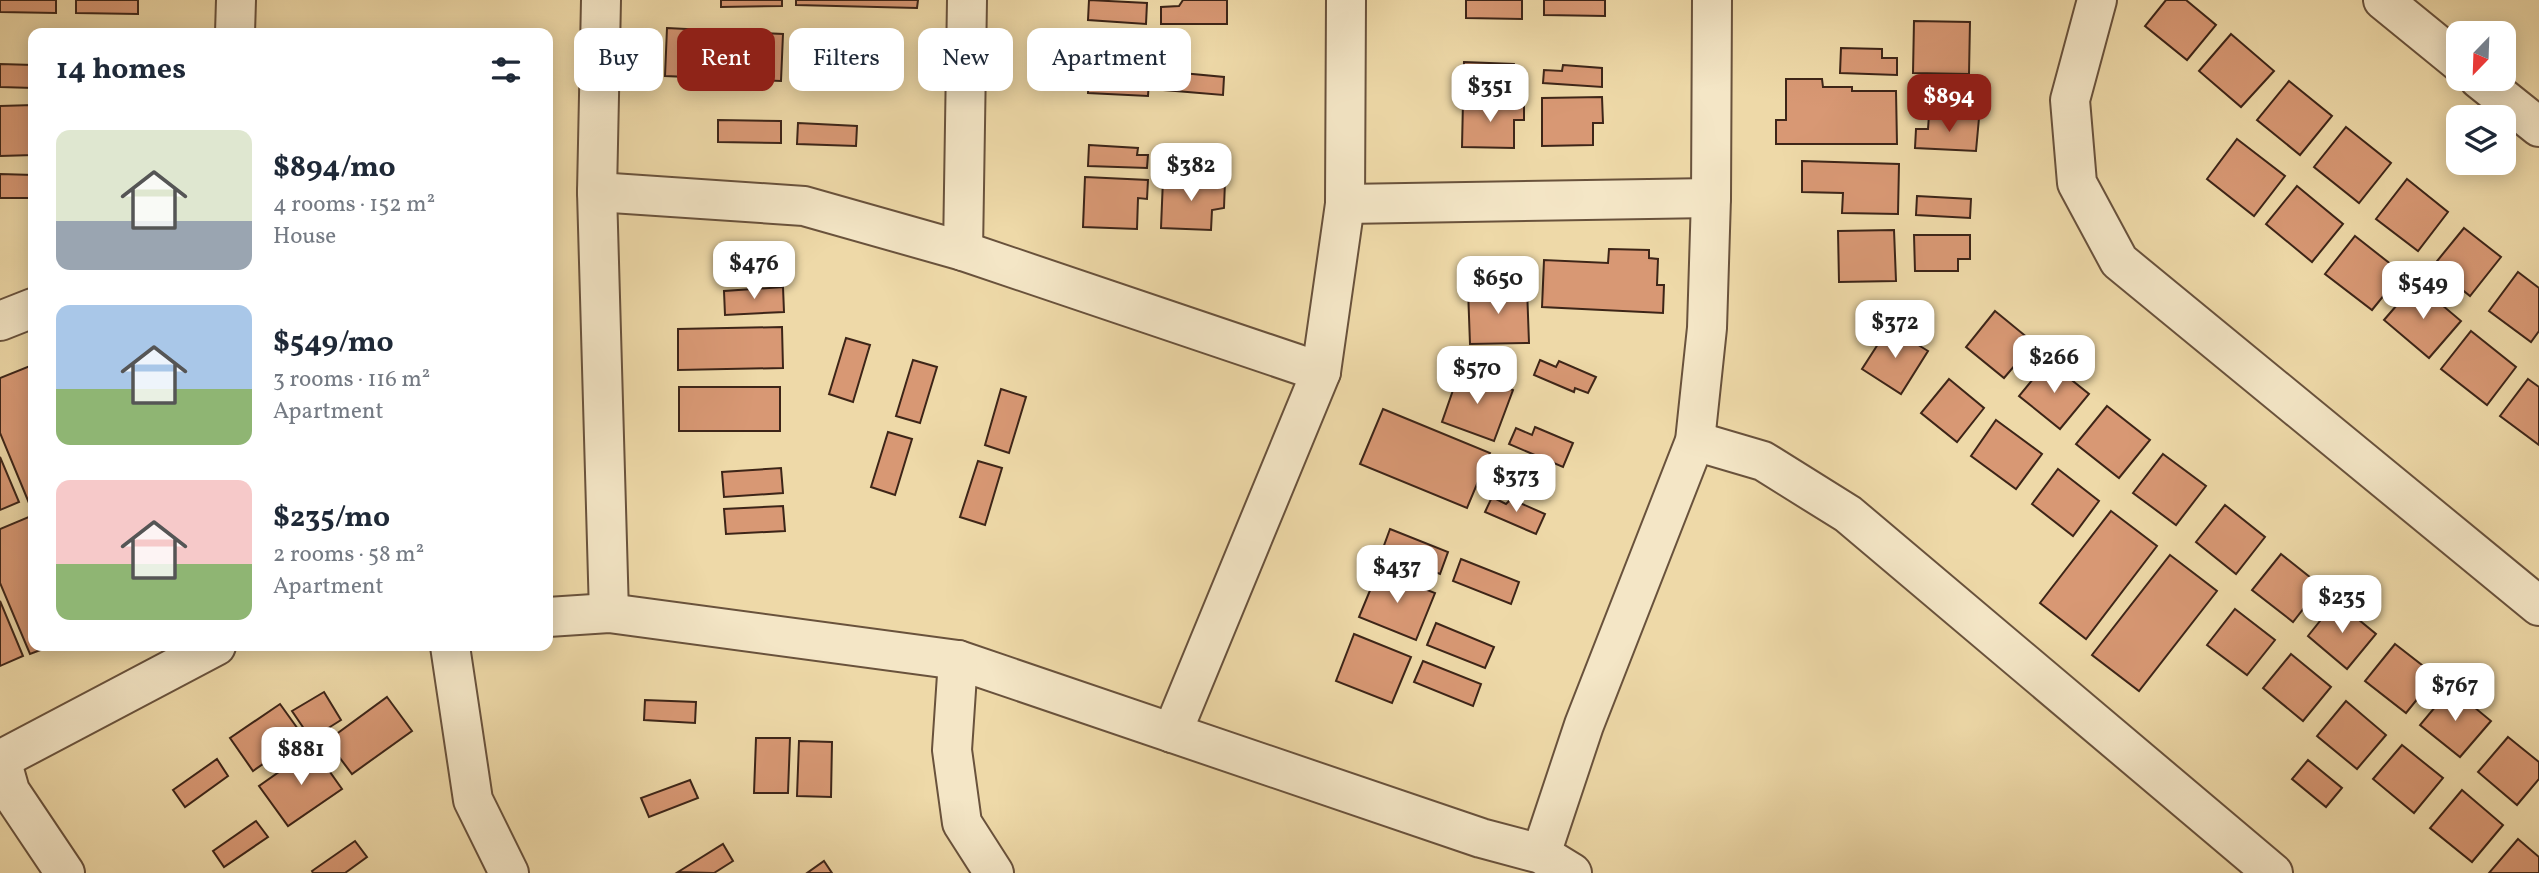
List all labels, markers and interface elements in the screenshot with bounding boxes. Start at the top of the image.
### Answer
north arrow [2446,21,2516,91]
map controls [2446,21,2516,175]
chip: Buy [574,28,663,91]
chip: Rent [677,28,775,91]
chip: Filters [789,28,904,91]
chip: New [918,28,1013,91]
chip: Apartment [1027,28,1191,91]
text: 14 homes [56,49,186,91]
icon: filters [487,51,525,89]
pin: $351 [1449,64,1531,124]
text: $351 [1468,71,1512,103]
pin: $894 [1908,74,1990,134]
text: $894 [1923,81,1975,113]
button: layers [2446,105,2516,175]
pin: $382 [1150,144,1232,203]
text: $894/mo [273,147,396,189]
text: $382 [1167,150,1215,182]
icon: home [112,158,196,242]
text: 4 rooms · 152 m² [273,189,435,221]
text: House [273,221,336,253]
pin: $476 [713,242,795,301]
text: $476 [729,248,779,280]
pin: $650 [1457,256,1539,316]
pin: $549 [2382,262,2464,321]
text: $650 [1473,263,1523,295]
text: $549 [2398,268,2448,300]
pin: $372 [1854,300,1936,360]
text: $372 [1871,307,1919,339]
text: $549/mo [273,322,394,364]
icon: home [112,333,196,417]
pin: $266 [2013,336,2095,395]
text: $266 [2029,342,2079,374]
pin: $570 [1436,346,1518,406]
text: $570 [1453,353,1501,385]
text: 3 rooms · 116 m² [273,364,430,396]
text: Apartment [273,396,384,428]
pin: $373 [1475,454,1557,514]
text: $373 [1493,461,1539,493]
text: $235/mo [273,497,390,539]
icon: home [112,508,196,592]
text: 2 rooms · 58 m² [273,539,424,571]
pin: $437 [1356,546,1438,605]
text: $437 [1373,552,1421,584]
text: Apartment [273,571,384,603]
pin: $235 [2301,576,2383,635]
text: $235 [2318,582,2366,614]
pin: $767 [2414,664,2496,723]
text: $767 [2431,670,2479,702]
pin: $881 [260,728,342,787]
text: $881 [277,734,325,766]

